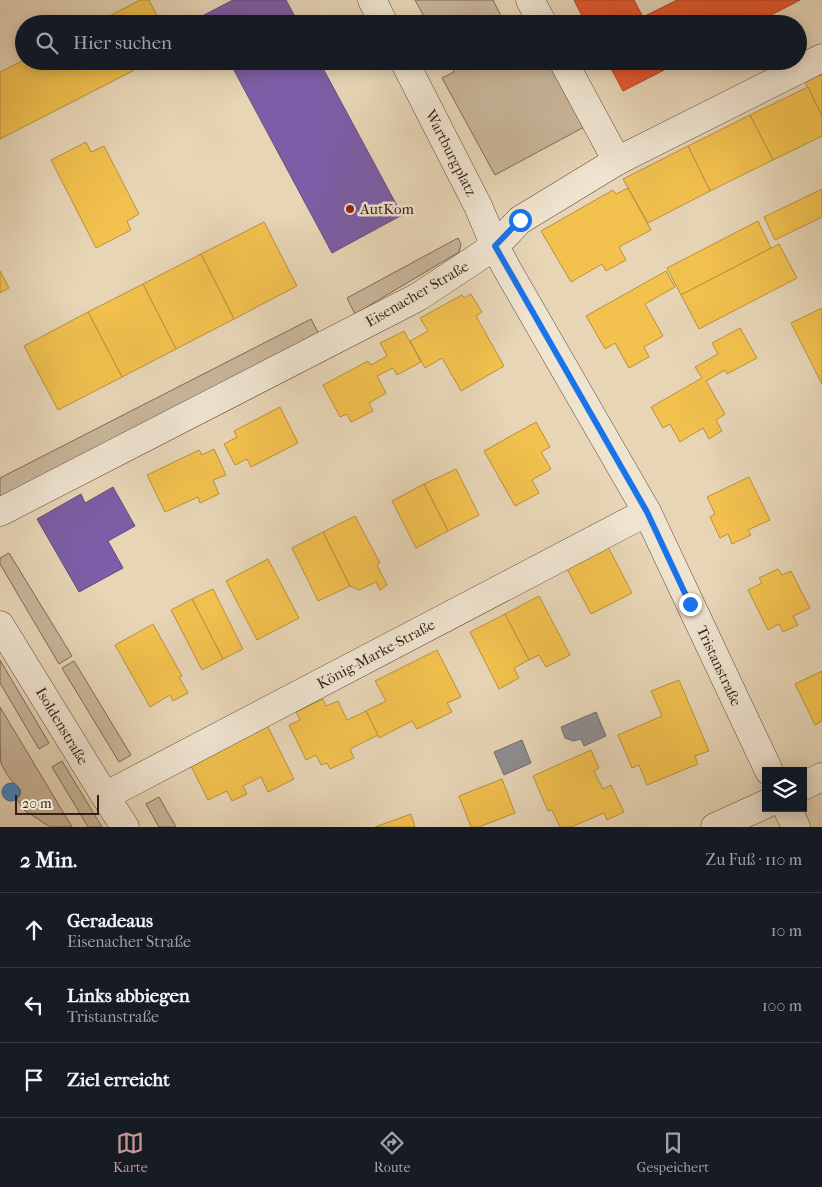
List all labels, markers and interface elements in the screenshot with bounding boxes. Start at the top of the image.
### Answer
search box [15,15,807,70]
icon: search [33,29,61,57]
text: Hier suchen [73,32,172,54]
street label: Wartburgplatz [421,106,481,200]
place label: AutKom [359,200,415,218]
marker: AutKom [344,203,356,215]
route start [509,209,532,232]
street label: Eisenacher Straße [362,257,472,331]
route end [679,593,702,616]
street label: König-Marke-Straße [314,615,439,693]
street label: Tristanstraße [693,623,746,709]
street label: Isoldenstraße [32,684,92,768]
map controls [762,767,807,812]
button: layers [762,767,807,812]
scale bar [15,792,99,815]
text: 20 m [22,795,52,812]
text: 2 Min. [20,848,77,872]
text: Zu Fuß · 110 m [705,850,802,869]
text: Geradeaus [67,910,153,932]
icon: ahead [20,916,48,944]
text: 10 m [771,921,802,940]
text: Eisenacher Straße [67,932,191,951]
text: Links abbiegen [67,985,190,1007]
icon: left [20,991,48,1019]
text: 100 m [762,996,802,1015]
text: Tristanstraße [67,1007,159,1026]
icon: arrive [20,1066,48,1094]
text: Ziel erreicht [67,1069,170,1091]
tab: Karte [113,1129,148,1176]
tab: Route [374,1129,411,1176]
tab: Gespeichert [637,1129,709,1176]

